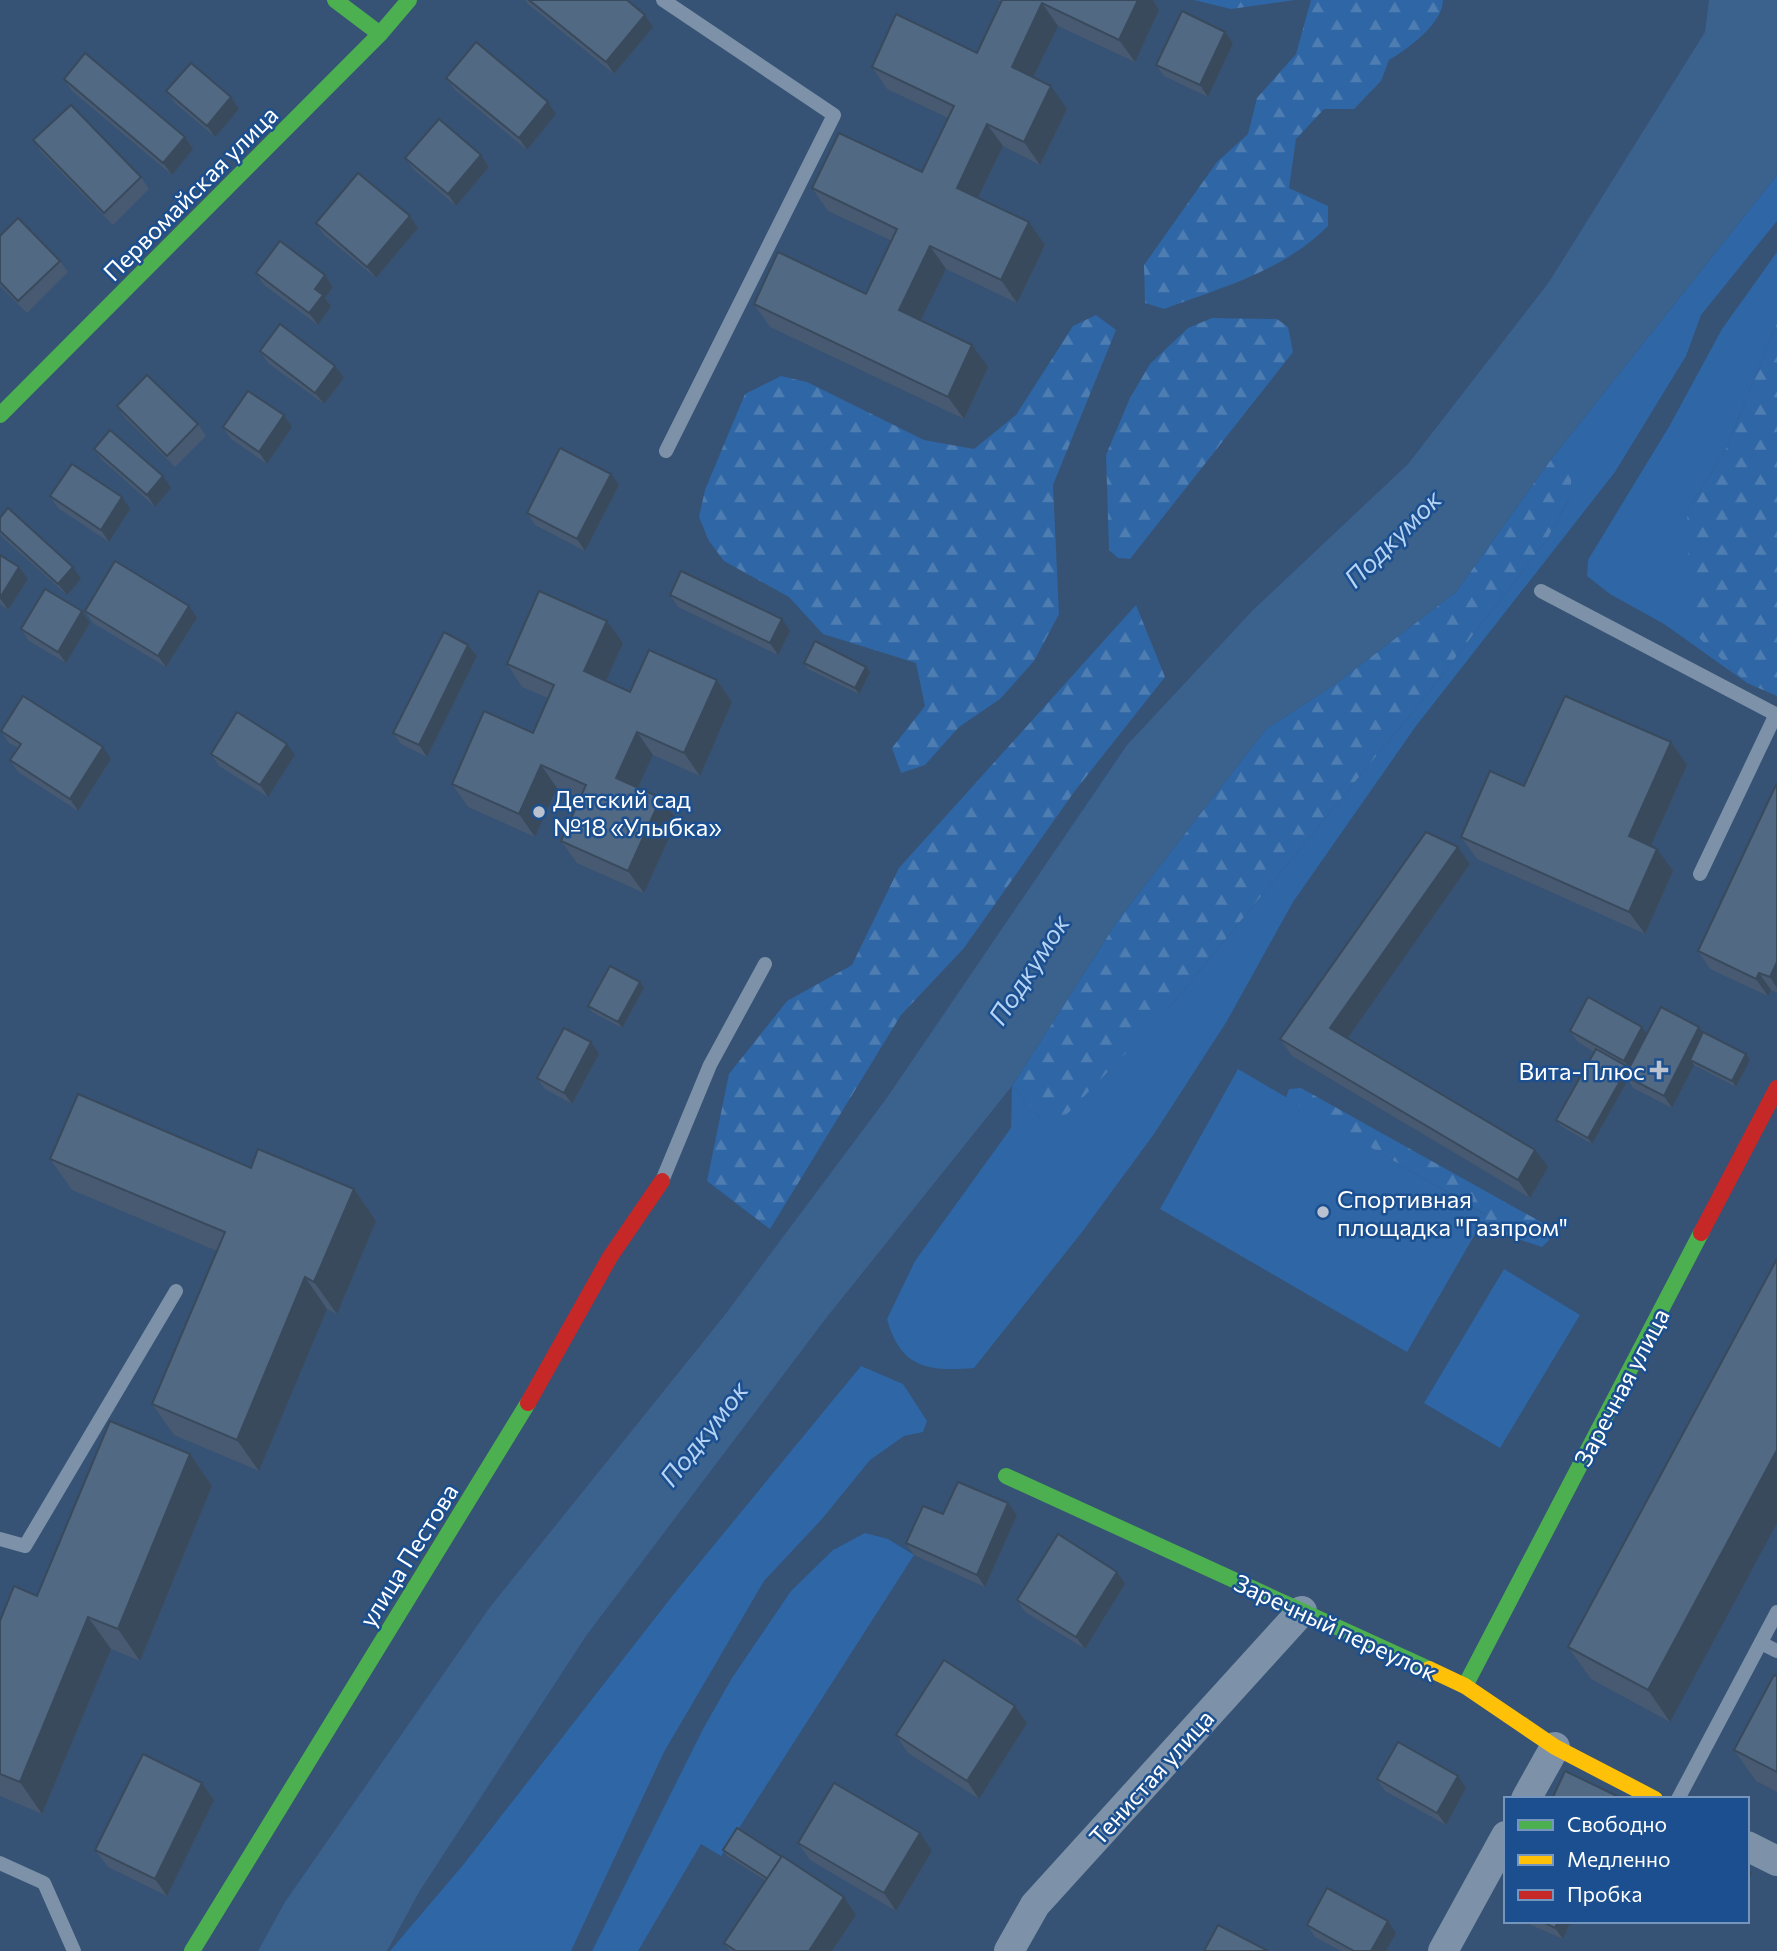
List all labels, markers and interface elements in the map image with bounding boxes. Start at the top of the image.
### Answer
street label: Первомайская улица [97,100,283,286]
water label: Подкумок [1337,482,1448,593]
place label: Детский сад №18 «Улыбка» [553,784,722,841]
marker: Детский сад №18 «Улыбка» [531,804,547,820]
water label: Подкумок [981,907,1076,1030]
place label: Вита-Плюс [1519,1056,1645,1085]
marker: Вита-Плюс [1651,1062,1667,1078]
place label: Спортивная площадка "Газпром" [1337,1184,1568,1241]
marker: Спортивная площадка "Газпром" [1315,1204,1331,1220]
street label: Заречная улица [1567,1303,1675,1471]
water label: Подкумок [652,1373,754,1492]
street label: улица Пестова [352,1478,464,1632]
street label: Заречный переулок [1230,1567,1442,1687]
street label: Тенистая улица [1083,1703,1219,1851]
legend [1504,1797,1749,1923]
text: Свободно [1567,1811,1667,1836]
text: Медленно [1567,1846,1671,1871]
text: Пробка [1567,1881,1642,1906]

